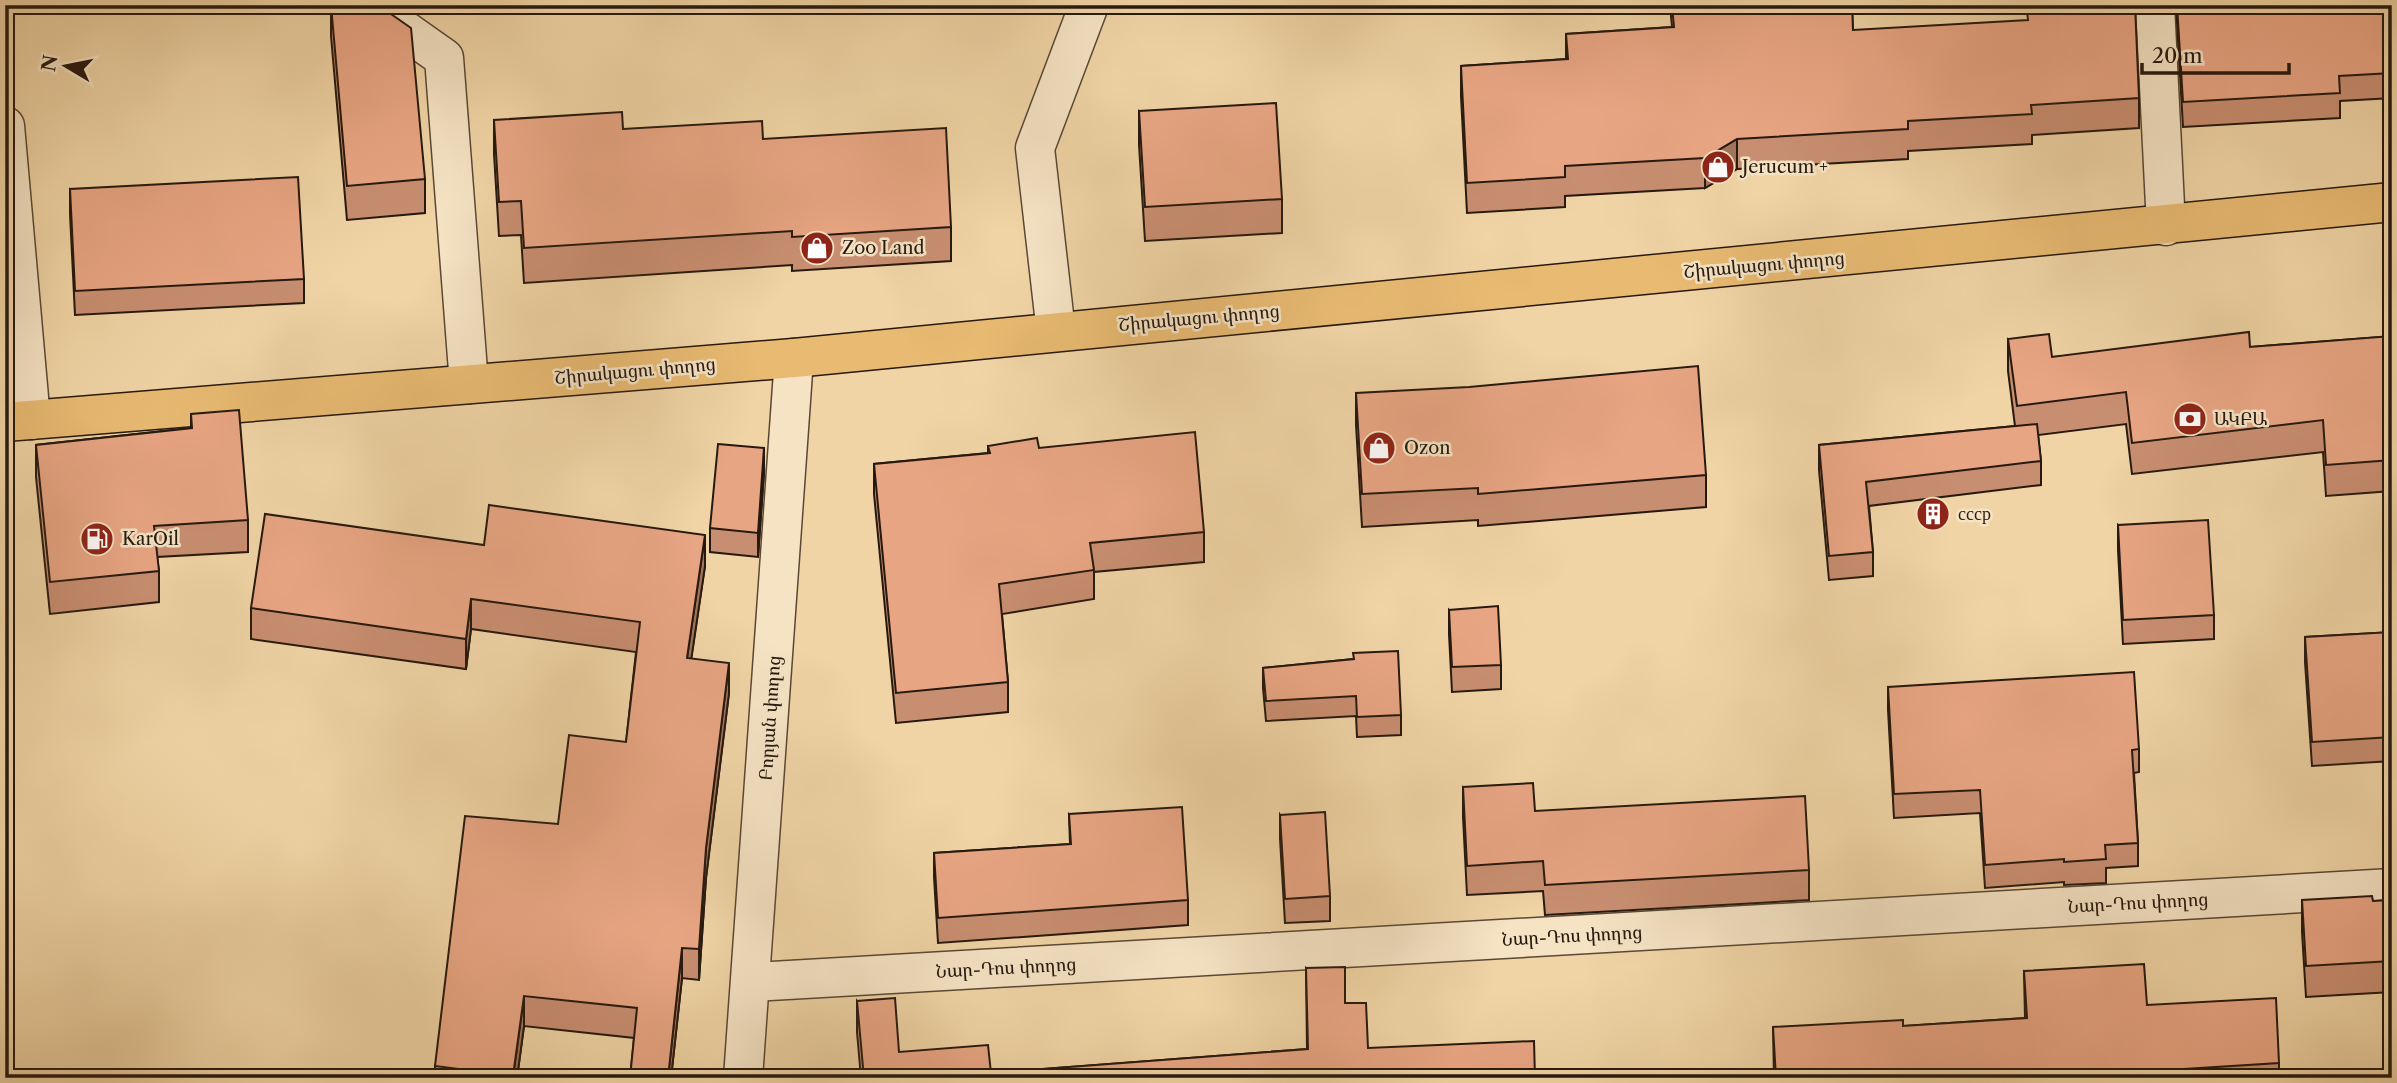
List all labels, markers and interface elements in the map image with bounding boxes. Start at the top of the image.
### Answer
north arrow [32,32,102,102]
scale bar [2142,32,2288,76]
text: 20 m [2152,43,2203,68]
text: N [37,53,63,73]
shop icon: Jerucum + [1699,148,1737,186]
place label: Jerucum + [1739,156,1828,178]
shop icon: Zoo Land [798,229,836,267]
place label: Zoo Land [842,237,925,259]
street label: Շիրակացու փողոց [1683,247,1845,283]
street label: Շիրակացու փողոց [1118,300,1280,336]
street label: Շիրակացու փողոց [554,353,716,389]
bank icon: ԱԿԲԱ [2171,400,2209,438]
place label: ԱԿԲԱ [2214,408,2267,430]
shop icon: Ozon [1360,429,1398,467]
place label: Ozon [1404,437,1451,459]
building icon: ссср [1914,495,1952,533]
place label: ссср [1958,503,1991,525]
fuel station icon: KarOil [78,520,116,558]
place label: KarOil [122,528,179,550]
street label: Բորյան փողոց [755,655,785,781]
street label: Նար-Դոս փողոց [2067,888,2209,918]
street label: Նար-Դոս փողոց [1501,921,1643,951]
street label: Նար-Դոս փողոց [935,953,1077,983]

